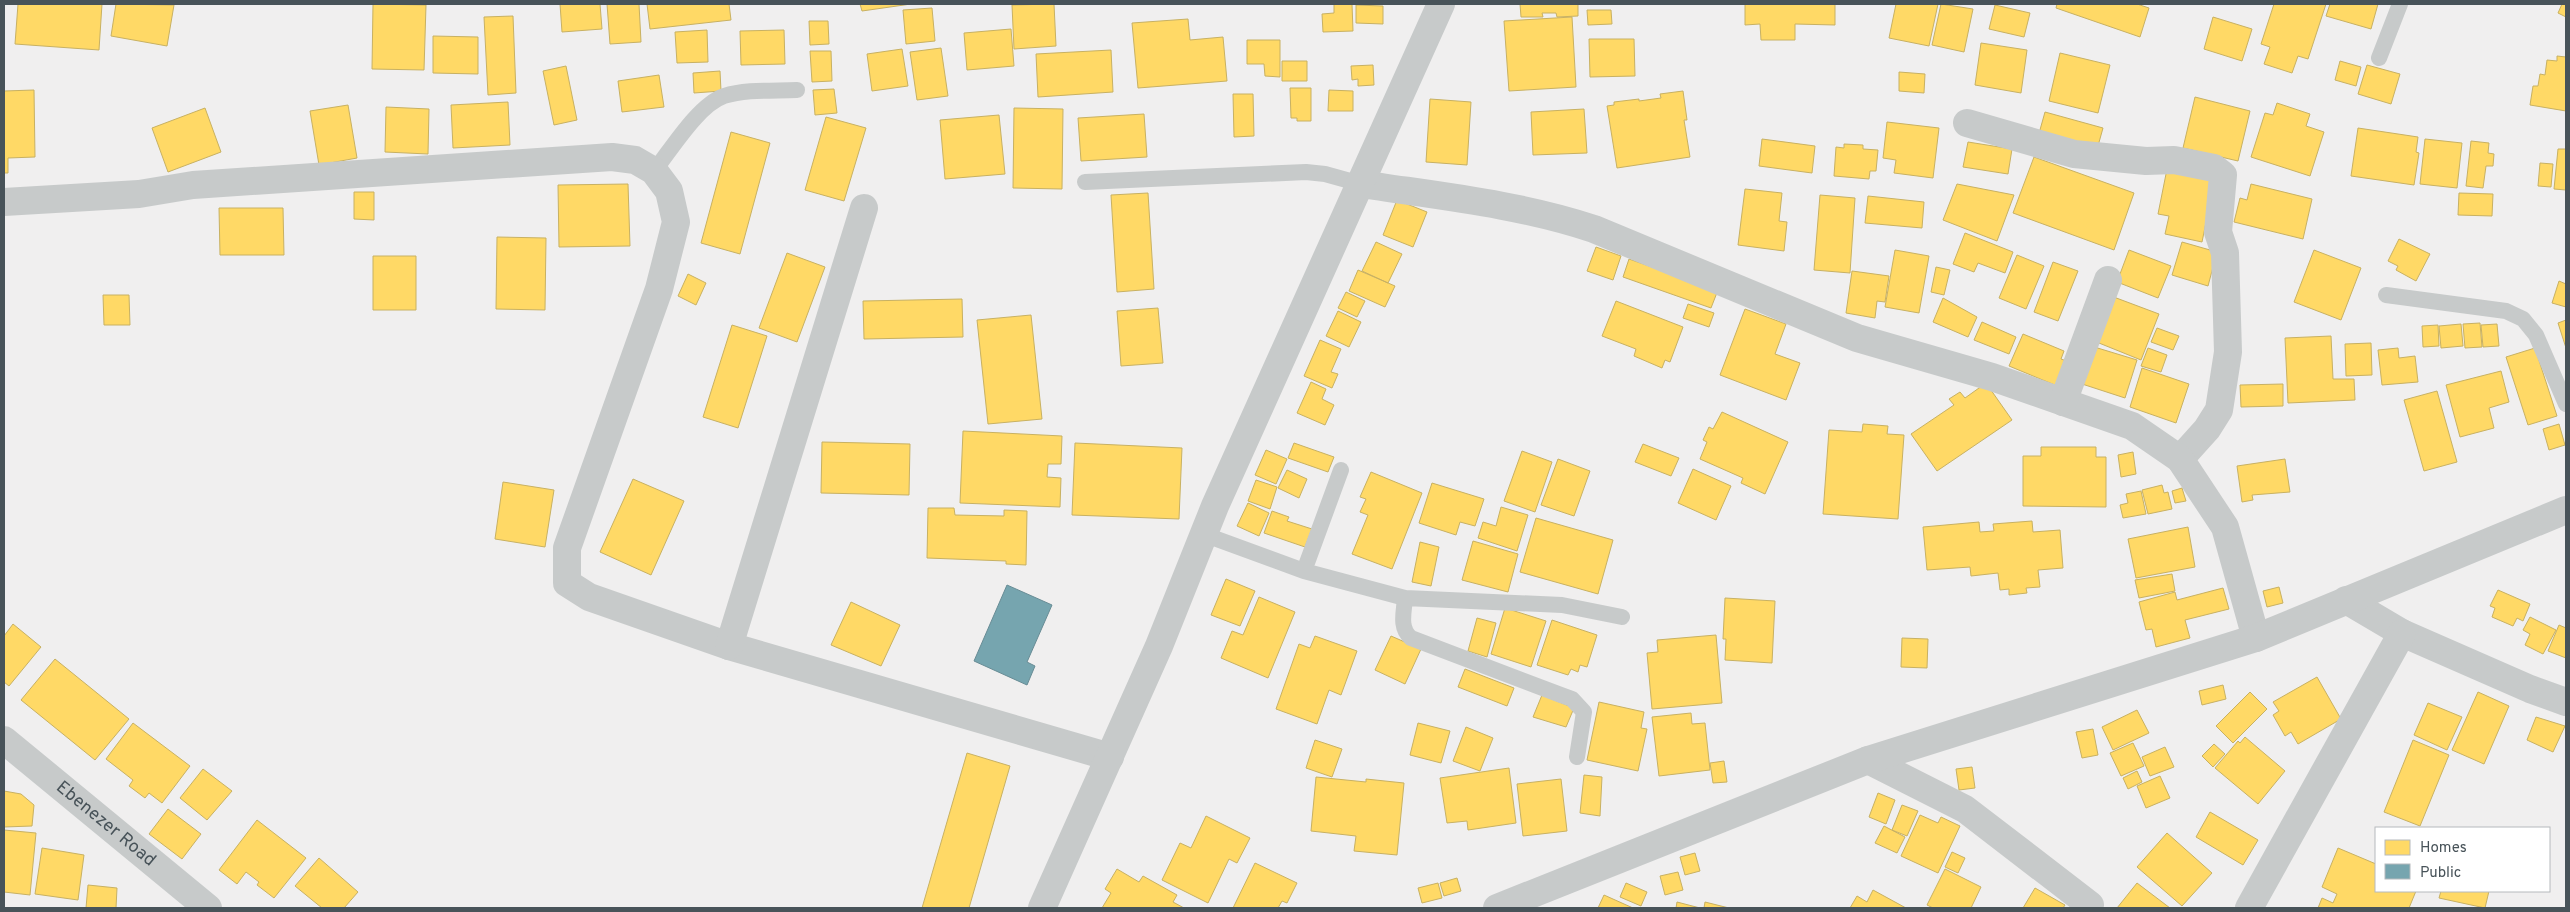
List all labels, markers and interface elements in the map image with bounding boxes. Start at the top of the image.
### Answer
street label: Ebenezer Road [51,776,161,872]
legend [2375,827,2550,892]
text: Homes [2420,839,2467,858]
text: Public [2420,864,2461,883]

